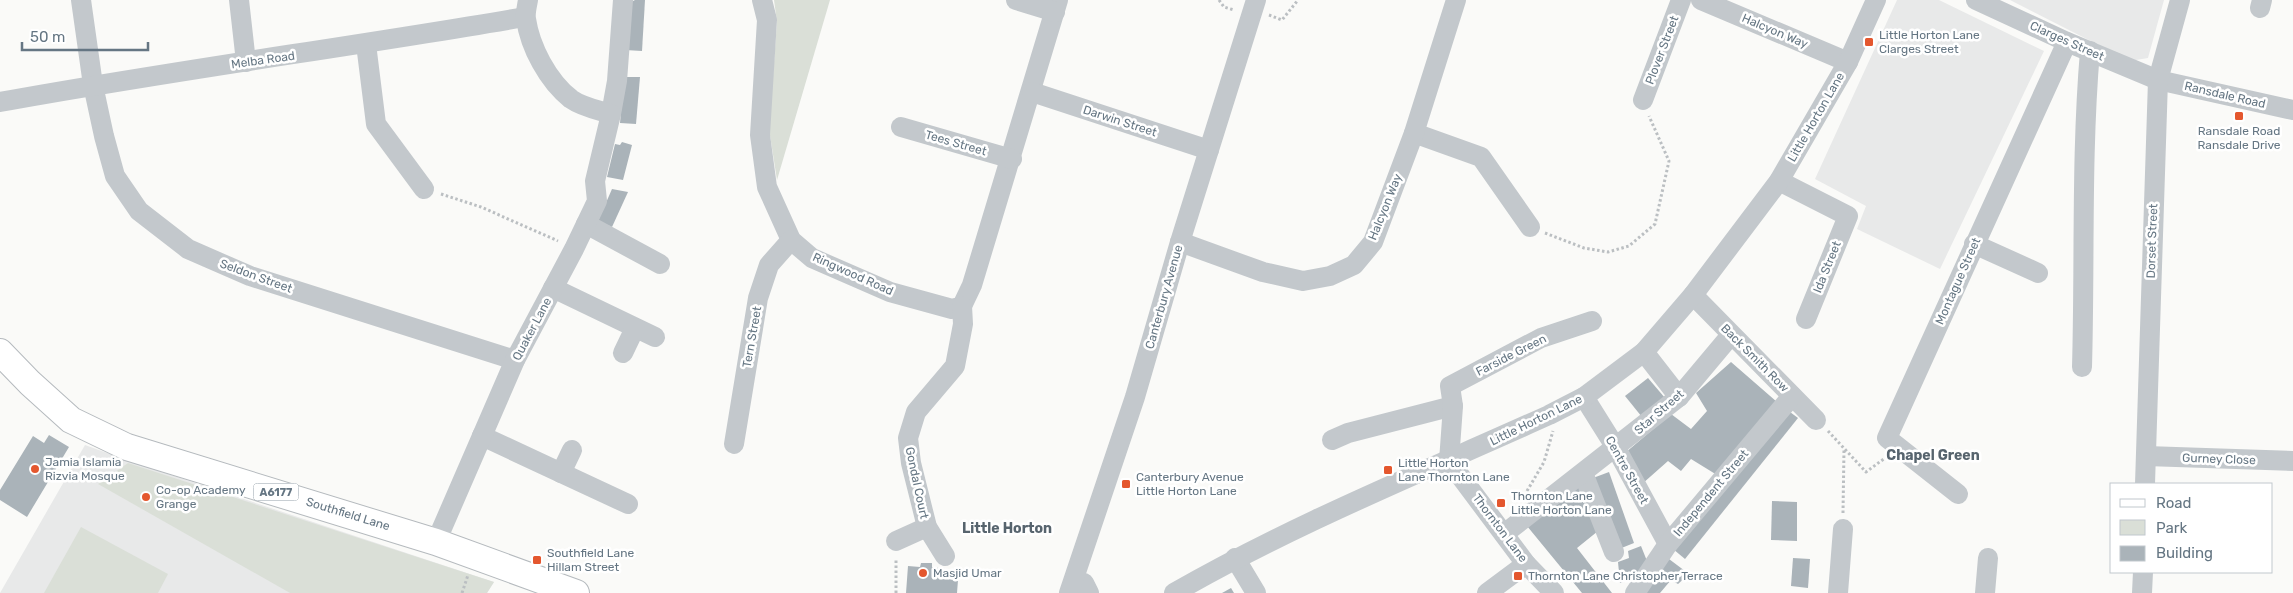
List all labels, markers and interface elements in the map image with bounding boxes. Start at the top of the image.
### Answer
street label: Halcyon Way [1740,11,1810,51]
street label: Plover Street [1642,13,1682,86]
street label: Clarges Street [2028,18,2106,64]
scale bar [22,20,149,52]
text: 50 m [30,28,65,46]
place label: Little Horton Lane Clarges Street [1879,28,1980,56]
marker: Little Horton Lane Clarges Street [1863,36,1875,48]
street label: Melba Road [230,49,296,71]
street label: Little Horton Lane [1785,70,1847,164]
street label: Ransdale Road [2183,79,2267,111]
street label: Darwin Street [1081,102,1159,140]
marker: Ransdale Road Ransdale Drive [2233,110,2245,122]
place label: Ransdale Road Ransdale Drive [2197,124,2281,152]
street label: Tees Street [924,128,988,158]
street label: Halcyon Way [1365,171,1405,242]
street label: Dorset Street [2144,203,2160,279]
street label: Montague Street [1933,235,1984,327]
street label: Ida Street [1810,239,1844,295]
street label: Canterbury Avenue [1142,243,1186,351]
street label: Ringwood Road [810,250,896,298]
street label: Seldon Street [218,256,294,296]
street label: Quaker Lane [510,295,555,363]
street label: Tern Street [740,305,764,369]
street label: Back Smith Row [1718,321,1792,395]
street label: Farside Green [1474,331,1548,379]
street label: Star Street [1632,387,1687,437]
street label: Little Horton Lane [1488,391,1585,448]
street label: Centre Street [1603,434,1652,507]
street label: Gondal Court [903,446,932,521]
street label: Independent Street [1671,447,1752,539]
district label: Chapel Green [1886,447,1980,464]
street label: Gurney Close [2182,451,2256,467]
place label: Jamia Islamia Rizvia Mosque [45,455,125,483]
place label: Little Horton Lane Thornton Lane [1398,456,1510,484]
marker: Jamia Islamia Rizvia Mosque [29,463,41,475]
marker: Little Horton Lane Thornton Lane [1382,464,1394,476]
place label: Canterbury Avenue Little Horton Lane [1136,470,1244,498]
marker: Canterbury Avenue Little Horton Lane [1120,478,1132,490]
place label: Co-op Academy Grange [156,483,246,511]
legend [2110,483,2273,573]
road number: A6177 [254,484,298,501]
place label: Thornton Lane Little Horton Lane [1511,489,1612,517]
marker: Co-op Academy Grange [140,491,152,503]
street label: Thornton Lane [1470,491,1530,565]
text: Road [2156,494,2192,512]
street label: Southfield Lane [304,495,392,534]
marker: Thornton Lane Little Horton Lane [1495,497,1507,509]
text: Park [2156,519,2187,537]
district label: Little Horton [962,520,1052,537]
text: Building [2156,544,2213,562]
place label: Southfield Lane Hillam Street [547,546,634,574]
marker: Southfield Lane Hillam Street [531,554,543,566]
place label: Masjid Umar [933,566,1002,580]
marker: Masjid Umar [917,567,929,579]
place label: Thornton Lane Christopher Terrace [1528,569,1723,583]
marker: Thornton Lane Christopher Terrace [1512,570,1524,582]

